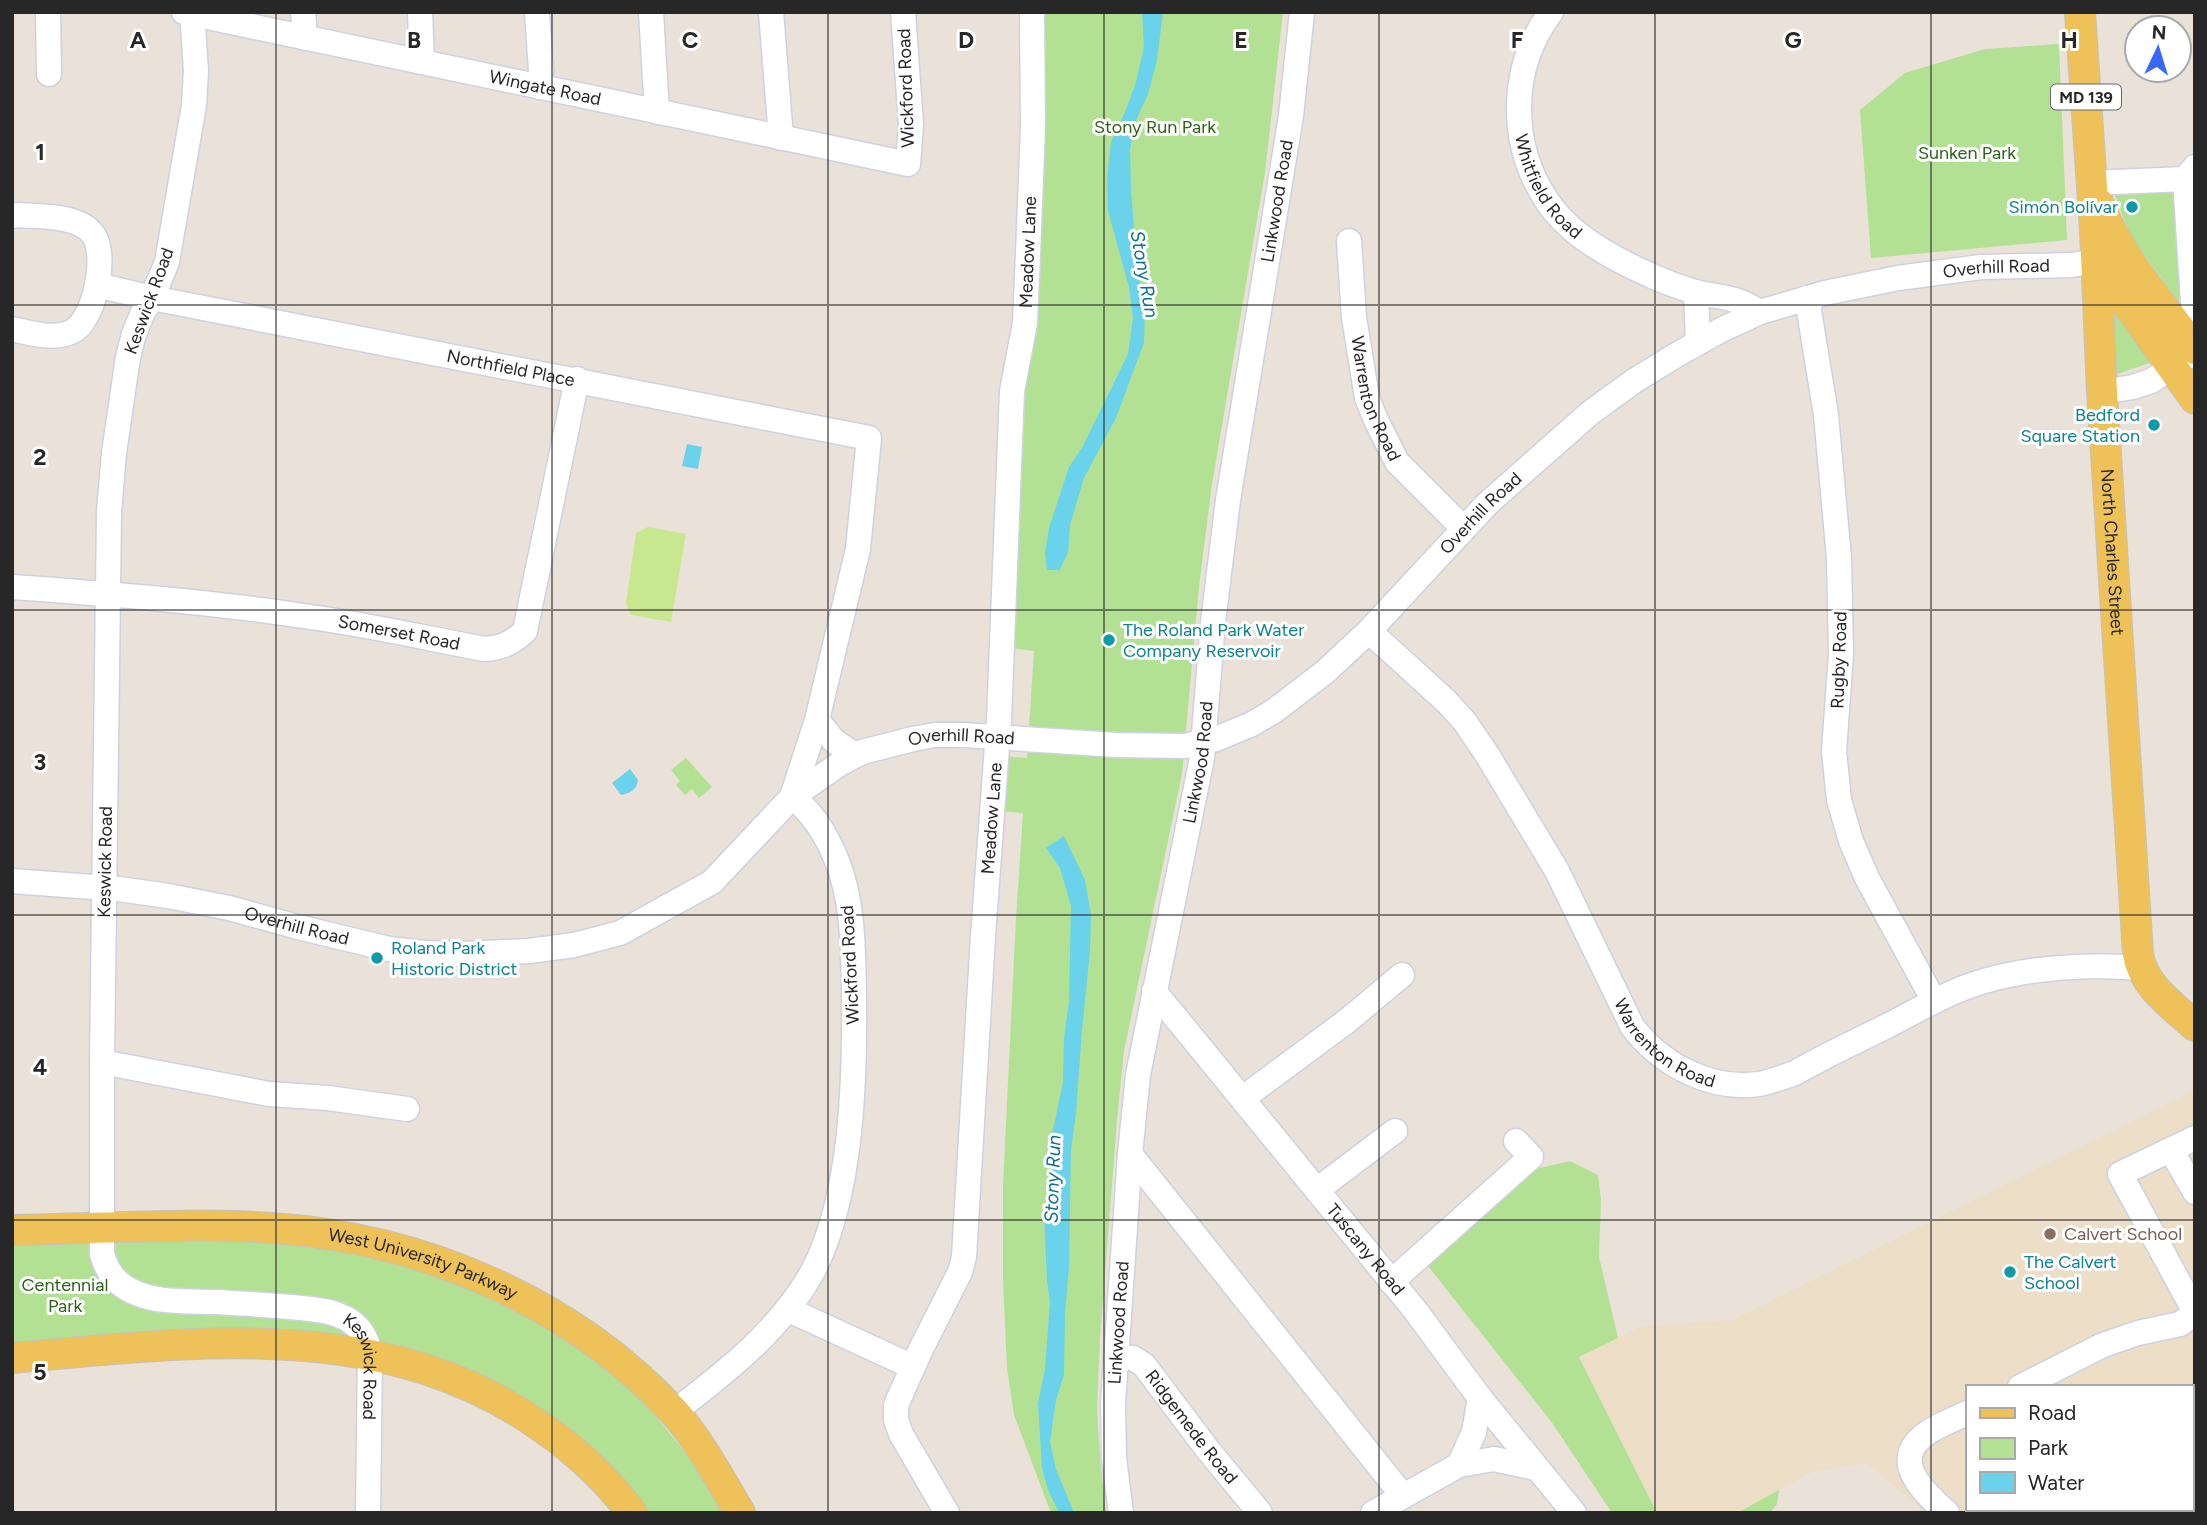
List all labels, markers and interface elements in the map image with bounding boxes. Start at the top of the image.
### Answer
north arrow [2123,14,2193,84]
text: N [2151,21,2167,45]
text: A [130,26,147,54]
text: B [407,26,421,54]
text: C [682,26,699,54]
text: D [958,26,974,54]
text: E [1234,26,1248,54]
text: F [1511,26,1524,54]
text: G [1784,26,1802,54]
text: H [2060,26,2078,54]
street label: Wickford Road [893,28,919,148]
street label: Wingate Road [487,65,603,110]
road number: MD 139 [2051,85,2121,110]
park label: Stony Run Park [1094,116,1216,138]
street label: Whitfield Road [1510,132,1586,244]
text: 1 [35,138,45,166]
street label: Linkwood Road [1256,138,1298,264]
park label: Sunken Park [1918,142,2016,164]
street label: Meadow Lane [1015,196,1041,309]
place label: Simón Bolívar [2009,196,2118,218]
marker: Simón Bolívar [2124,199,2140,215]
water label: Stony Run [1126,229,1164,320]
street label: Keswick Road [120,245,178,357]
street label: Overhill Road [1942,254,2050,283]
street label: Warrenton Road [1346,334,1406,465]
street label: Northfield Place [445,345,577,391]
place label: Bedford Square Station [2021,404,2140,447]
marker: Bedford Square Station [2146,417,2162,433]
text: 2 [33,443,47,471]
street label: Overhill Road [1435,468,1526,559]
street label: North Charles Street [2096,468,2129,636]
street label: Somerset Road [336,610,462,655]
street label: Rugby Road [1826,611,1852,709]
place label: The Roland Park Water Company Reservoir [1123,619,1304,662]
marker: The Roland Park Water Company Reservoir [1101,632,1117,648]
street label: Linkwood Road [1178,700,1218,826]
street label: Overhill Road [906,724,1016,751]
text: 3 [34,748,46,776]
street label: Meadow Lane [977,761,1007,875]
street label: Keswick Road [93,806,117,918]
street label: Overhill Road [242,902,351,950]
street label: Wickford Road [836,905,864,1025]
place label: Roland Park Historic District [391,937,517,980]
marker: Roland Park Historic District [369,950,385,966]
street label: Warrenton Road [1609,995,1718,1092]
text: 4 [33,1053,47,1081]
water label: Stony Run [1039,1134,1066,1224]
street label: Tuscany Road [1322,1199,1409,1300]
street label: West University Parkway [327,1223,522,1305]
place label: Calvert School [2064,1223,2182,1245]
marker: Calvert School [2042,1226,2058,1242]
place label: The Calvert School [2024,1251,2116,1294]
street label: Linkwood Road [1103,1260,1134,1385]
marker: The Calvert School [2002,1264,2018,1280]
park label: Centennial Park [22,1274,108,1317]
street label: Keswick Road [339,1308,381,1420]
text: 5 [33,1358,47,1386]
street label: Ridgemede Road [1141,1366,1242,1488]
legend [1966,1385,2193,1511]
text: Road [2028,1400,2076,1425]
text: Park [2028,1435,2069,1460]
text: Water [2028,1470,2084,1495]

